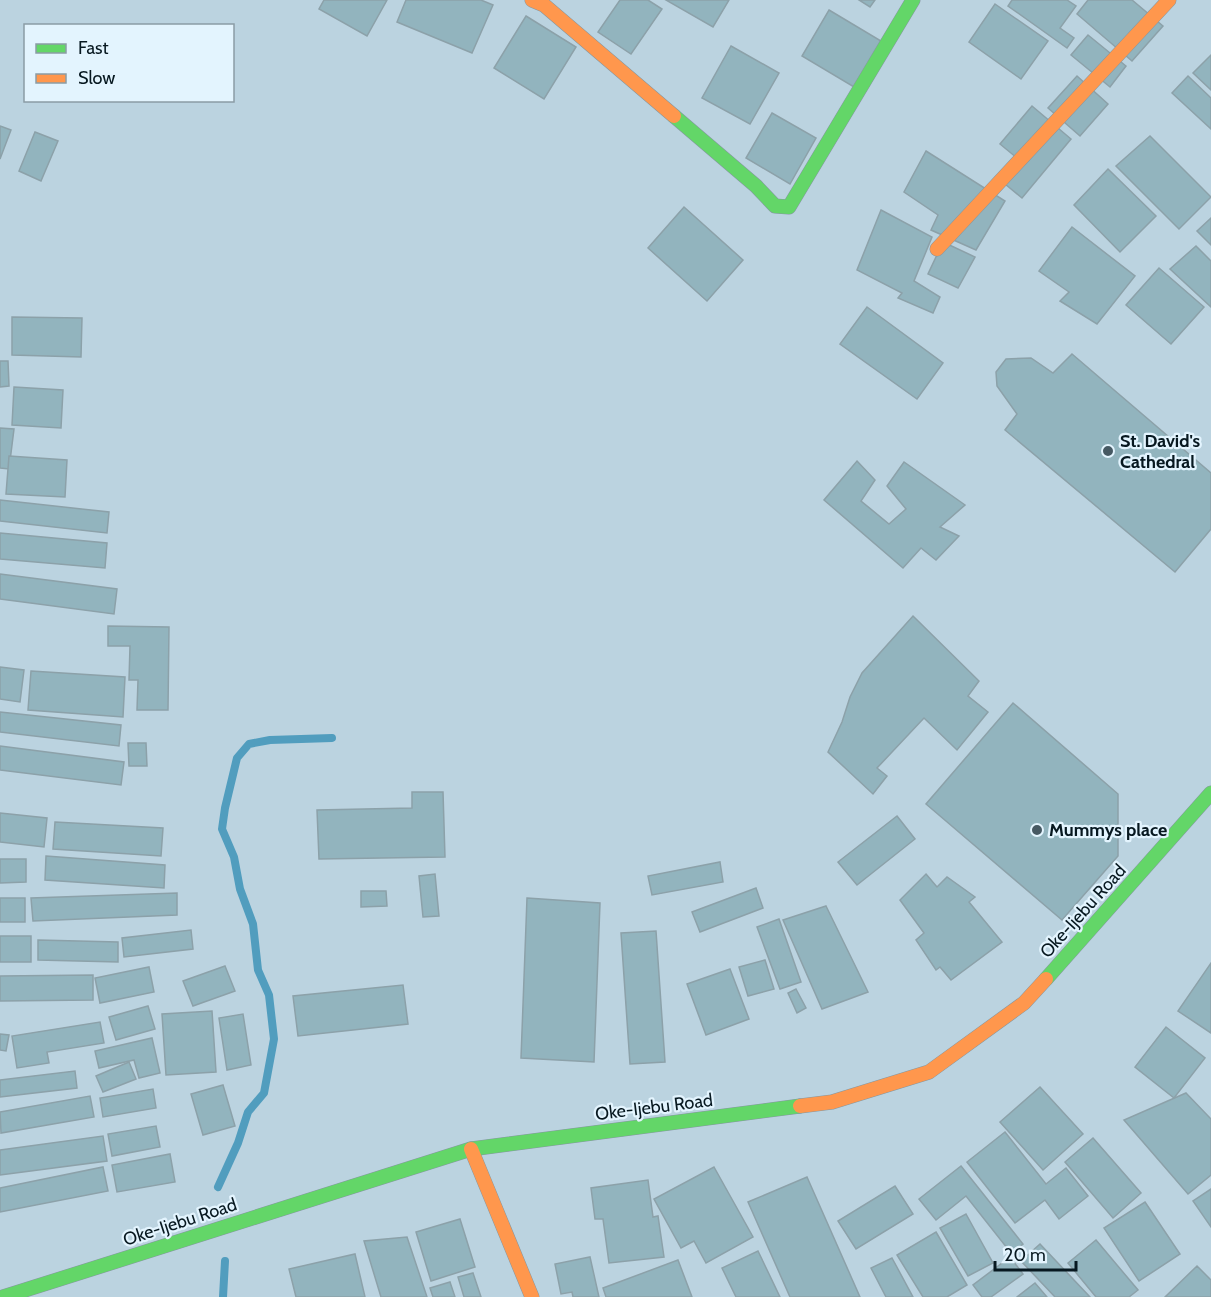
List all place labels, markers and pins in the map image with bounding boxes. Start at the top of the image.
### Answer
place label: St. David's Cathedral [1120,430,1201,473]
marker: St. David's Cathedral [1101,444,1115,458]
place label: Mummys place [1049,819,1167,841]
marker: Mummys place [1030,823,1044,837]

